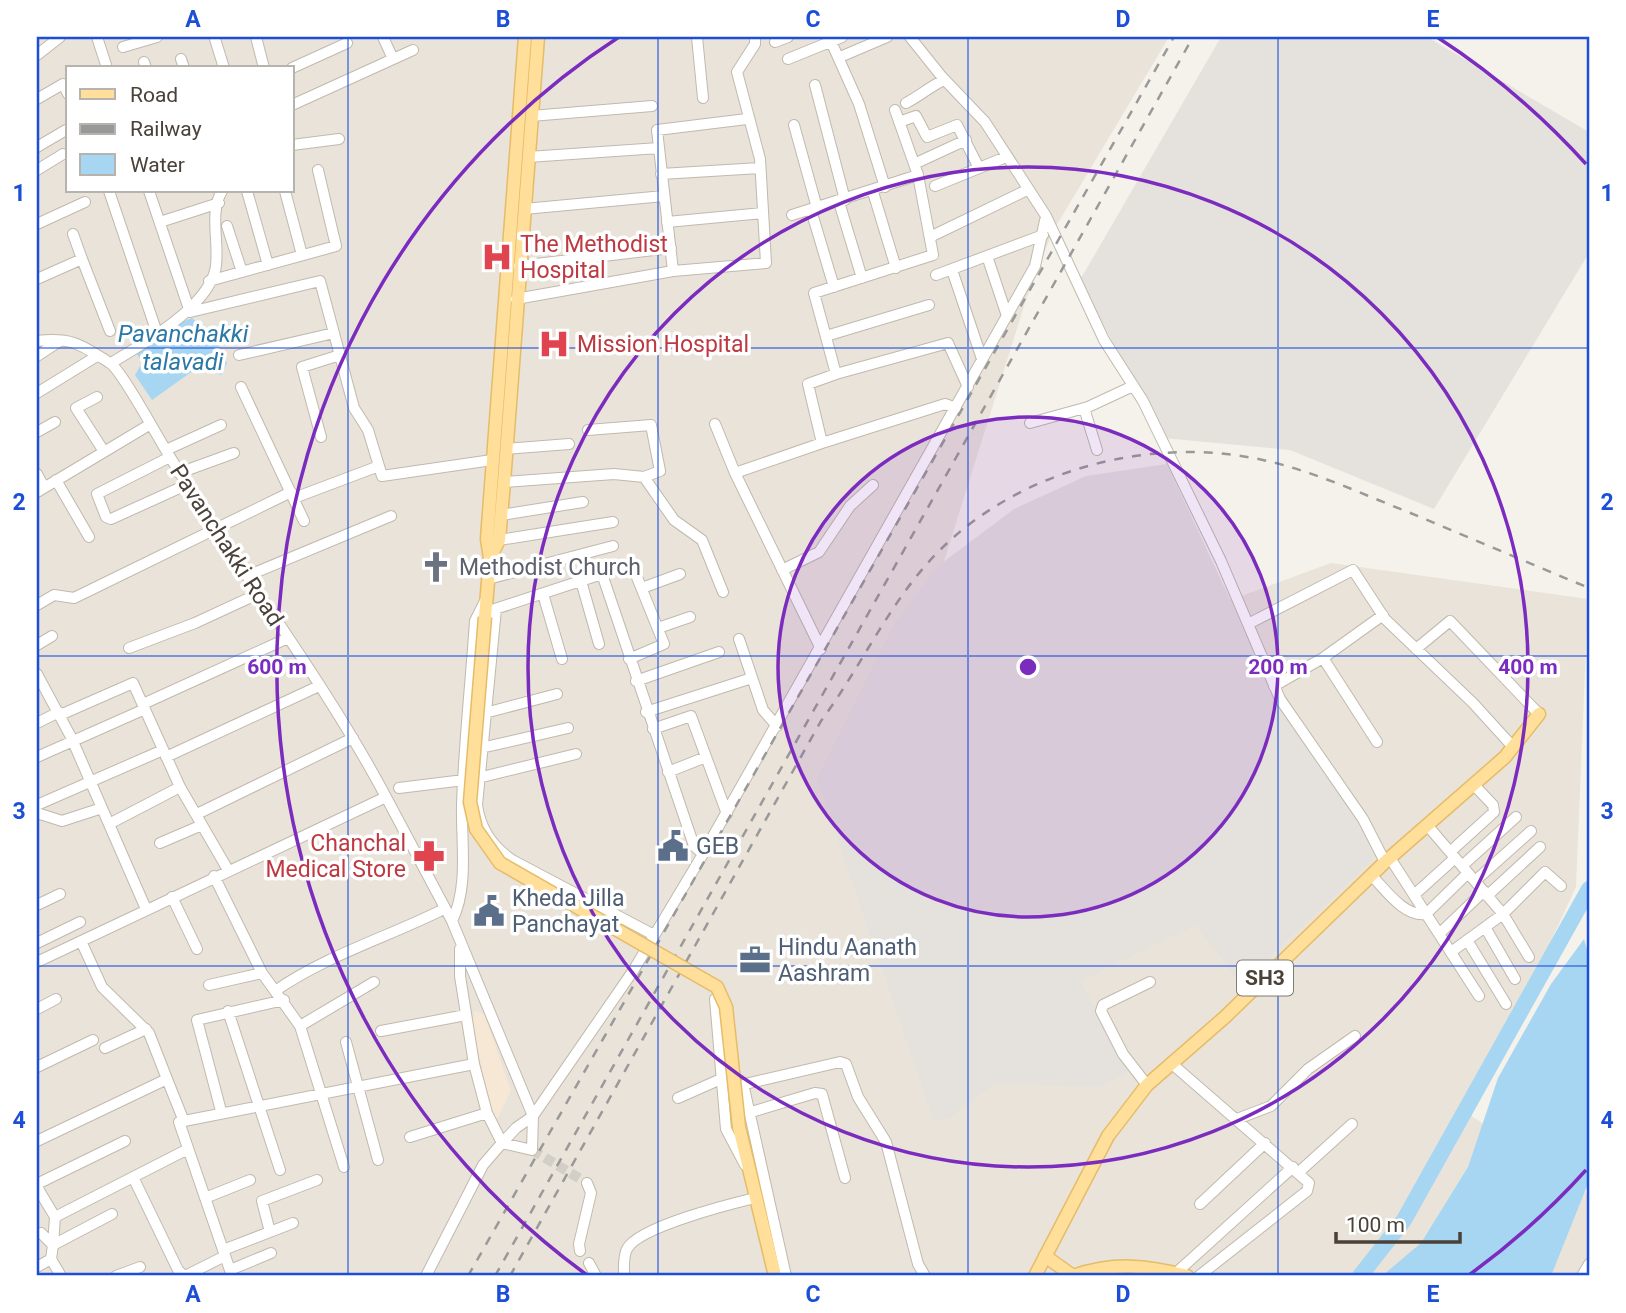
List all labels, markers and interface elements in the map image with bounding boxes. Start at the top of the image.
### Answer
text: A [185,6,201,33]
text: B [496,6,510,33]
text: C [805,6,821,33]
text: D [1116,6,1130,33]
text: E [1427,6,1440,33]
legend [66,66,294,192]
text: Road [130,83,178,107]
text: Railway [130,117,202,141]
text: Water [130,153,185,177]
text: 1 [12,180,26,207]
text: 1 [1600,180,1614,207]
place label: The Methodist Hospital [520,231,668,284]
hospital icon: The Methodist Hospital [480,240,514,274]
water label: Pavanchakki talavadi [118,320,249,376]
hospital icon: Mission Hospital [537,327,571,361]
place label: Mission Hospital [577,331,749,358]
street label: Pavanchakki Road [164,459,289,631]
text: 2 [12,489,26,516]
text: 2 [1600,489,1614,516]
church icon: Methodist Church [419,550,453,584]
place label: Methodist Church [459,554,641,581]
text: 600 m [247,655,307,679]
centre of rings [1016,655,1040,679]
text: 200 m [1248,655,1308,679]
text: 400 m [1498,655,1558,679]
text: 3 [12,798,26,825]
text: 3 [1600,798,1614,825]
public building icon: GEB [656,829,690,863]
place label: Chanchal Medical Store [265,830,406,883]
place label: GEB [696,833,739,860]
pharmacy icon: Chanchal Medical Store [412,839,446,873]
place label: Kheda Jilla Panchayat [512,885,624,938]
public building icon: Kheda Jilla Panchayat [472,894,506,928]
place label: Hindu Aanath Aashram [778,934,917,987]
office icon: Hindu Aanath Aashram [738,943,772,977]
road number: SH3 [1237,960,1293,996]
text: 4 [12,1107,26,1134]
text: 4 [1600,1107,1614,1134]
scale bar [1336,1201,1460,1245]
text: 100 m [1346,1213,1405,1237]
text: A [185,1281,201,1308]
text: B [496,1281,510,1308]
text: C [805,1281,821,1308]
text: D [1116,1281,1130,1308]
text: E [1427,1281,1440,1308]

